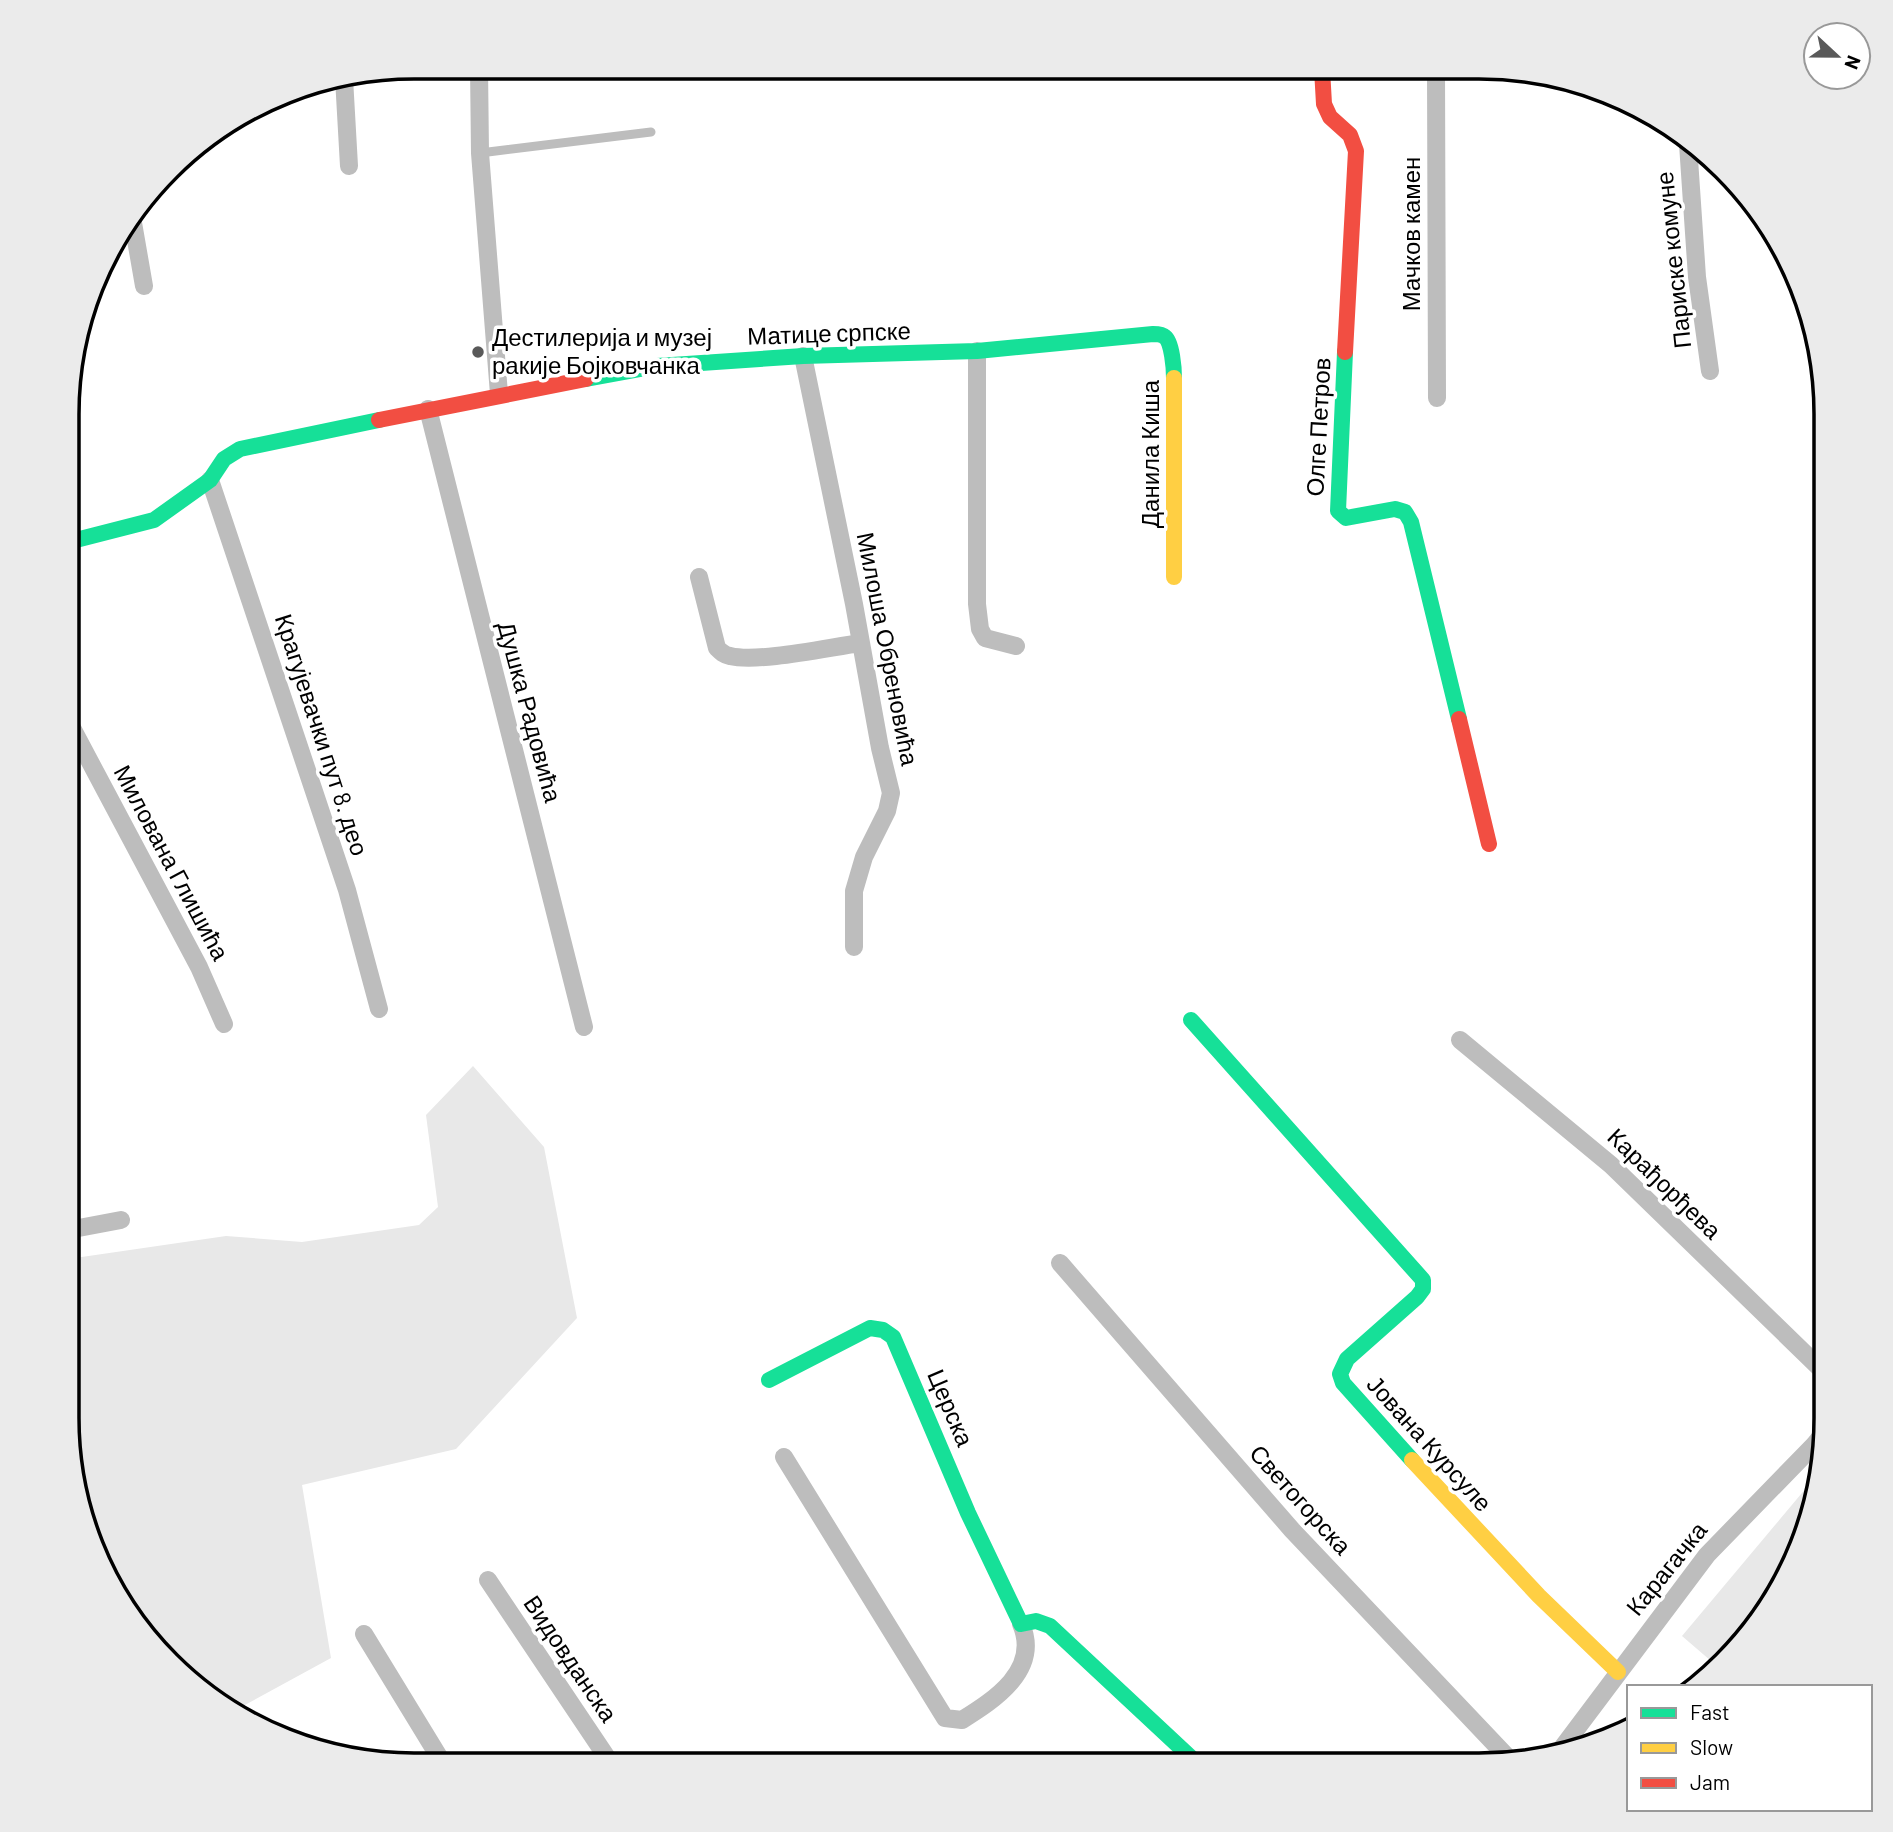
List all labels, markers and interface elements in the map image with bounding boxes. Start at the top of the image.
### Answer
north arrow [1802,21,1872,91]
text: N [1840,52,1866,73]
street label: Мачков камен [1396,157,1425,311]
street label: Париске комуне [1649,170,1696,350]
street label: Матице српске [747,315,911,350]
place label: Дестилерија и музеј ракије Бојковчанка [492,322,712,379]
marker: Дестилерија и музеј ракије Бојковчанка [470,344,486,360]
street label: Олге Петров [1299,357,1336,497]
street label: Данила Киша [1135,379,1164,528]
street label: Милоша Обреновића [852,530,925,768]
street label: Крагујевачки пут 8. део [270,610,375,859]
street label: Душка Радовића [492,618,569,806]
street label: Милована Глишића [109,760,236,965]
street label: Карађорђева [1602,1122,1728,1245]
street label: Церска [922,1365,981,1451]
street label: Јована Курсуле [1362,1369,1499,1517]
street label: Светогорска [1244,1438,1358,1560]
street label: Карагачка [1619,1515,1713,1621]
street label: Видовданска [518,1589,625,1727]
legend [1627,1685,1872,1811]
text: Fast [1690,1699,1730,1724]
text: Slow [1690,1734,1733,1759]
text: Jam [1690,1769,1730,1794]

